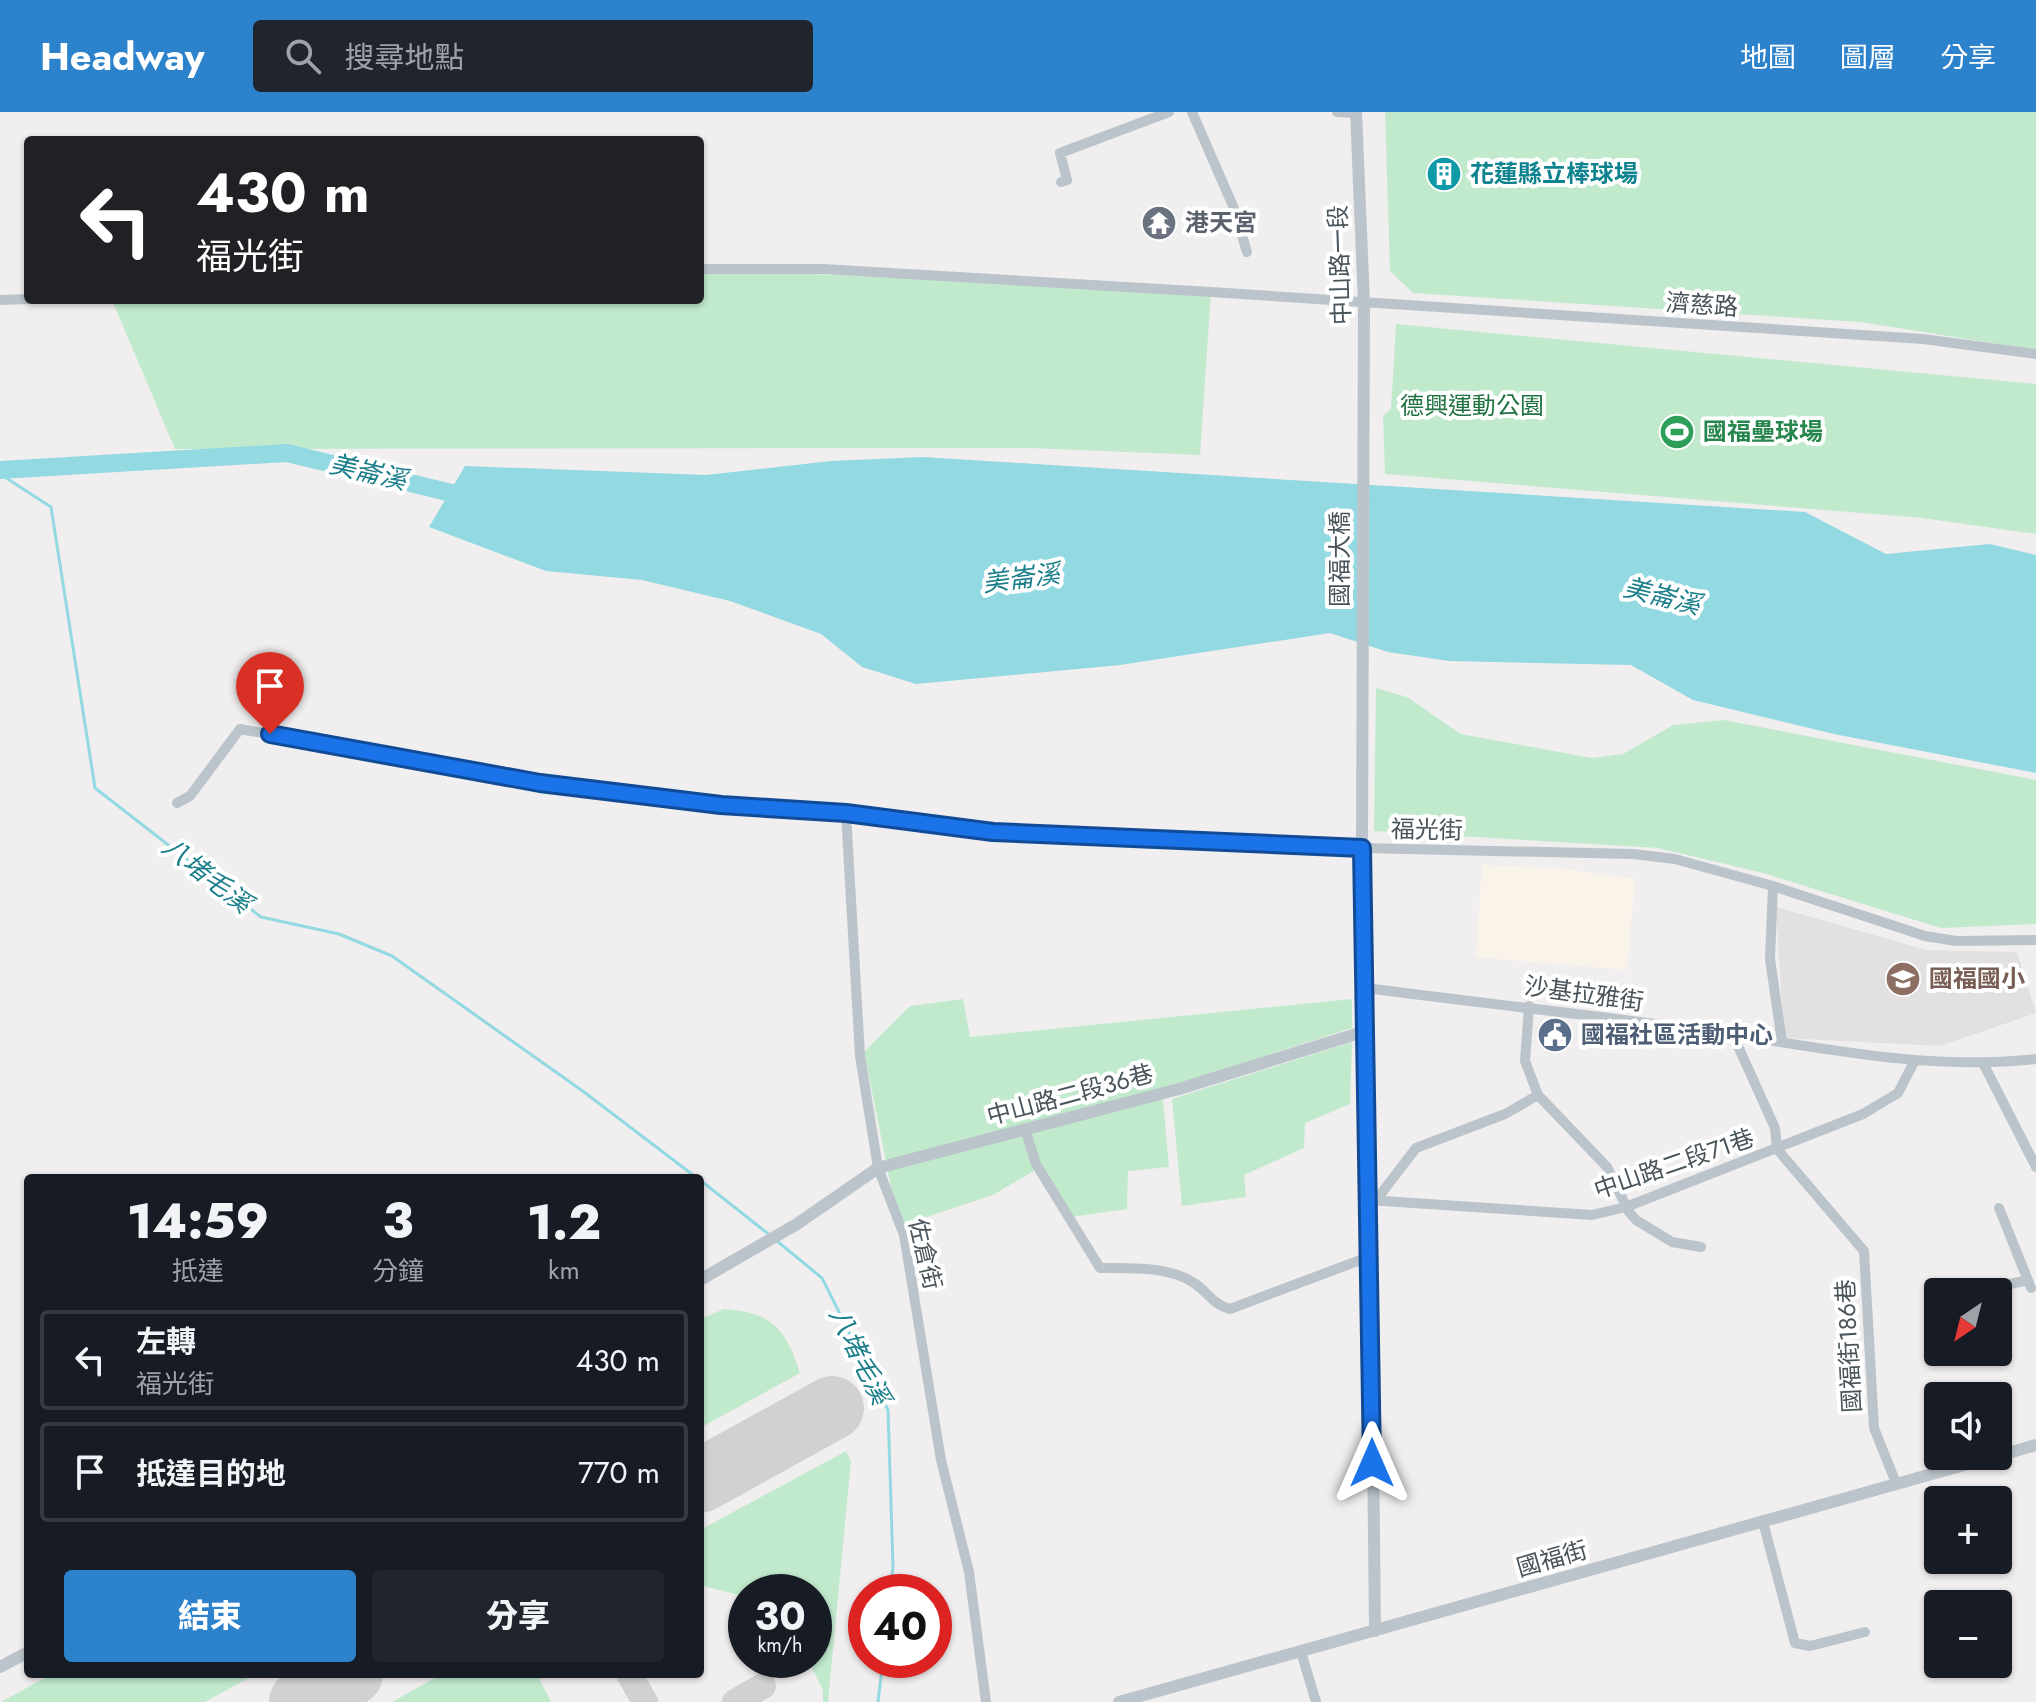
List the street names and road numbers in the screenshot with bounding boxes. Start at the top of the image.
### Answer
street label: 中山路一段 [1320,204,1359,326]
street label: 濟慈路 [1665,285,1739,324]
street label: 國福大橋 [1322,511,1357,607]
street label: 福光街 [1391,811,1463,848]
street label: 沙基拉雅街 [1522,968,1646,1019]
street label: 中山路二段36巷 [983,1055,1157,1134]
street label: 中山路二段71巷 [1589,1120,1759,1207]
street label: 佐倉街 [900,1215,951,1293]
street label: 國福街186巷 [1828,1278,1869,1414]
street label: 國福街 [1512,1532,1591,1585]

